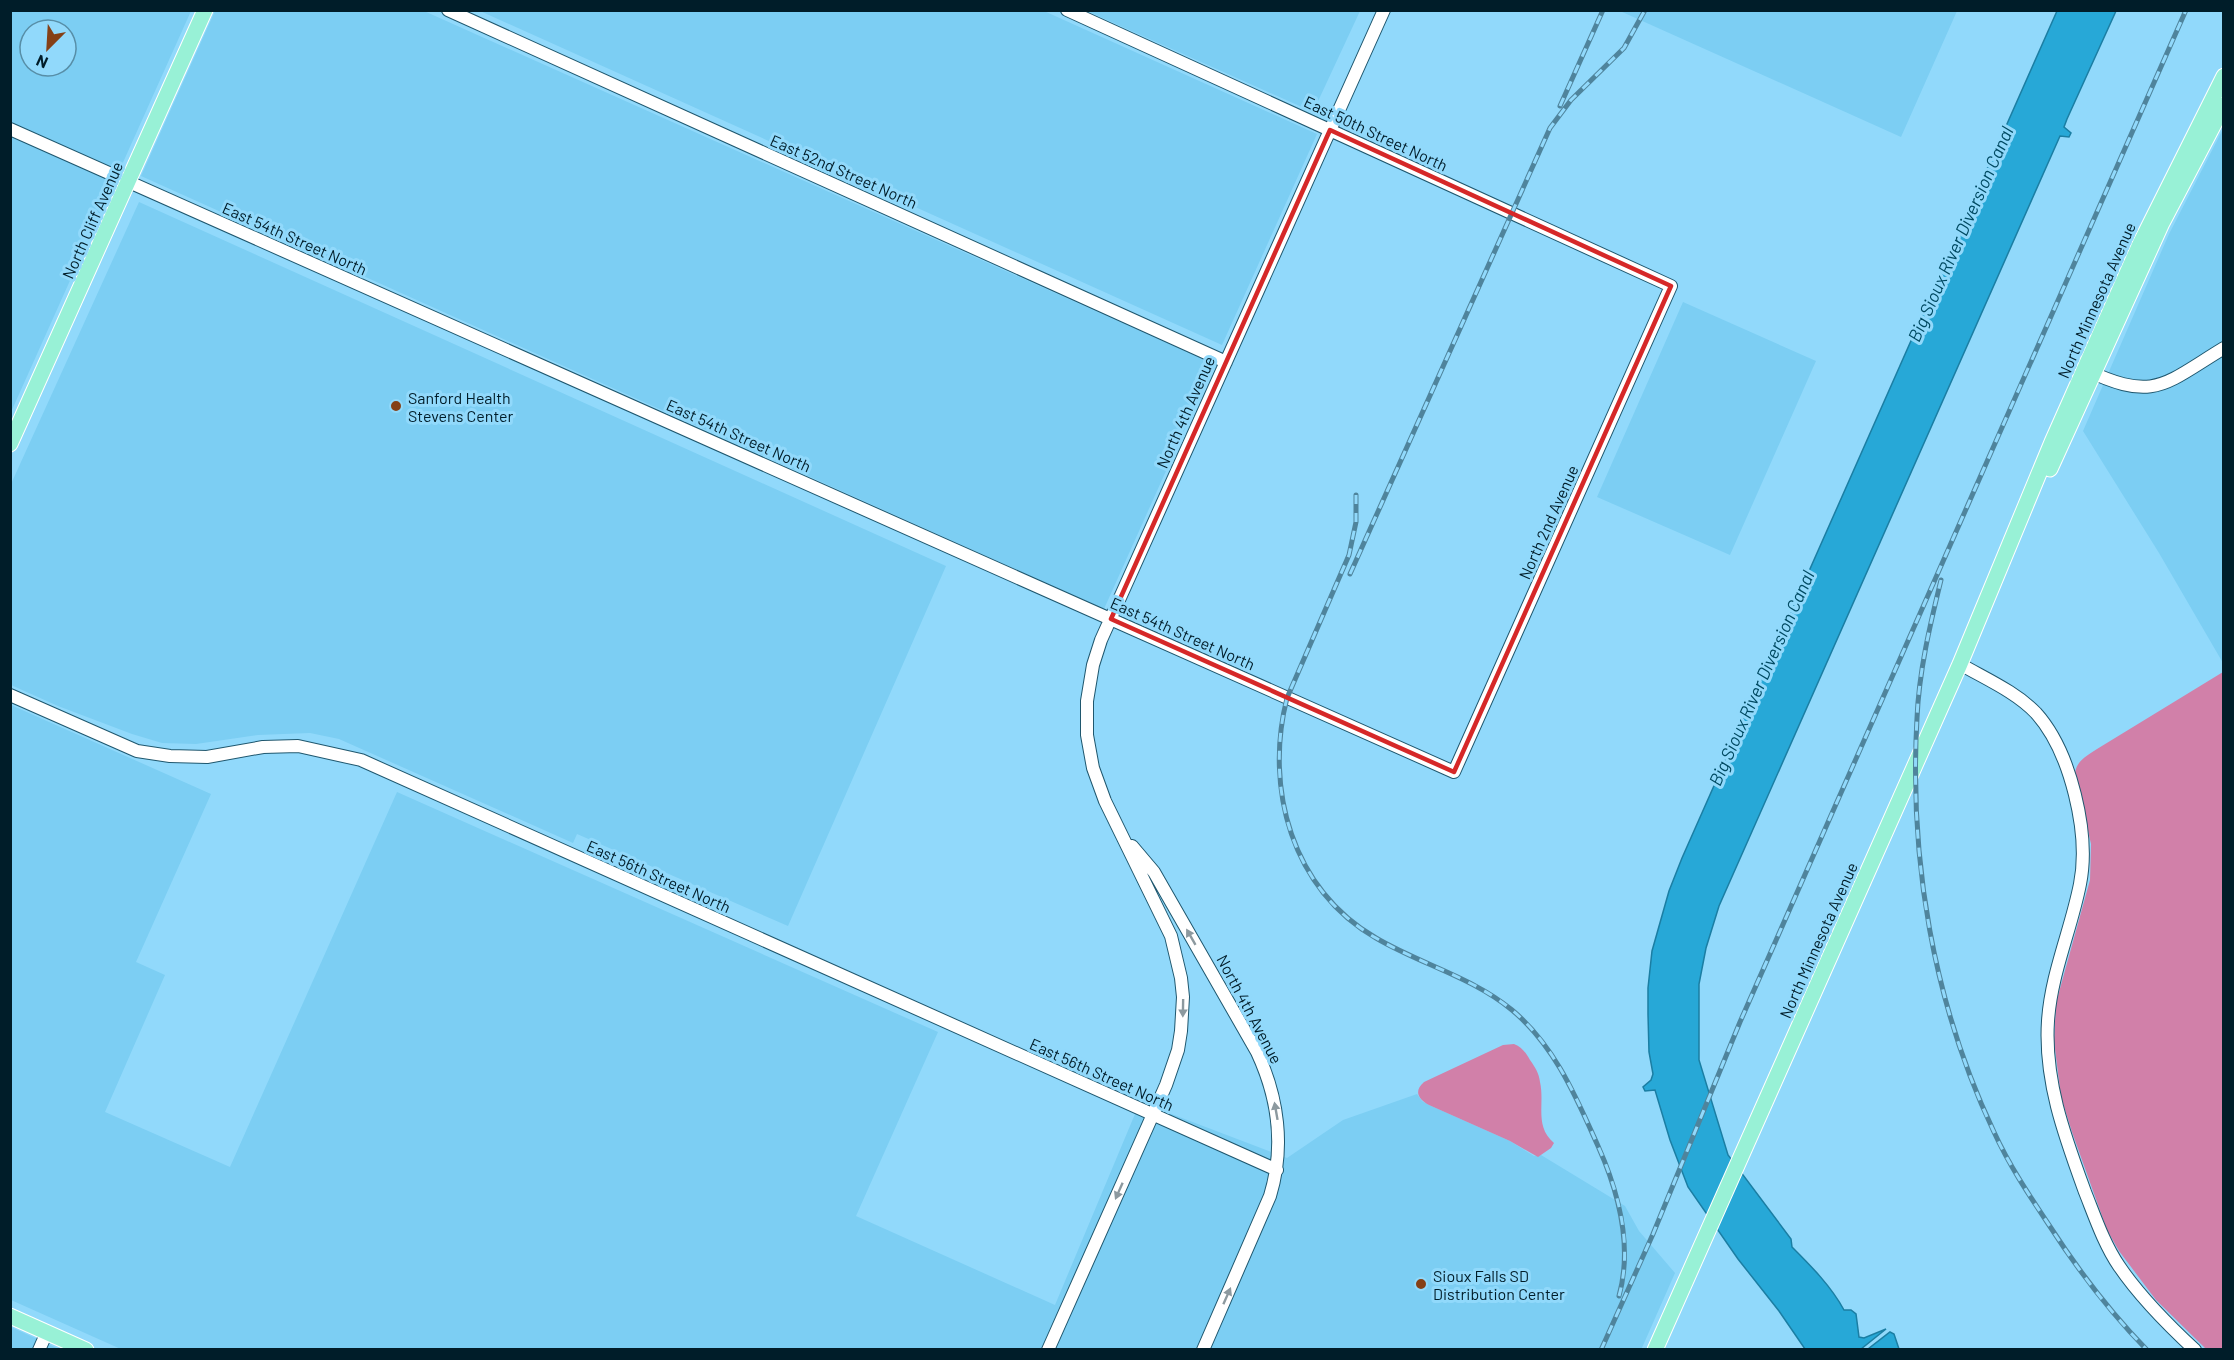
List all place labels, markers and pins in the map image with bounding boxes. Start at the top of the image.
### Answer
place label: Sanford Health Stevens Center [408,388,514,425]
marker: Sanford Health Stevens Center [389,399,403,413]
place label: Sioux Falls SD Distribution Center [1433,1266,1565,1303]
marker: Sioux Falls SD Distribution Center [1414,1277,1428,1291]

